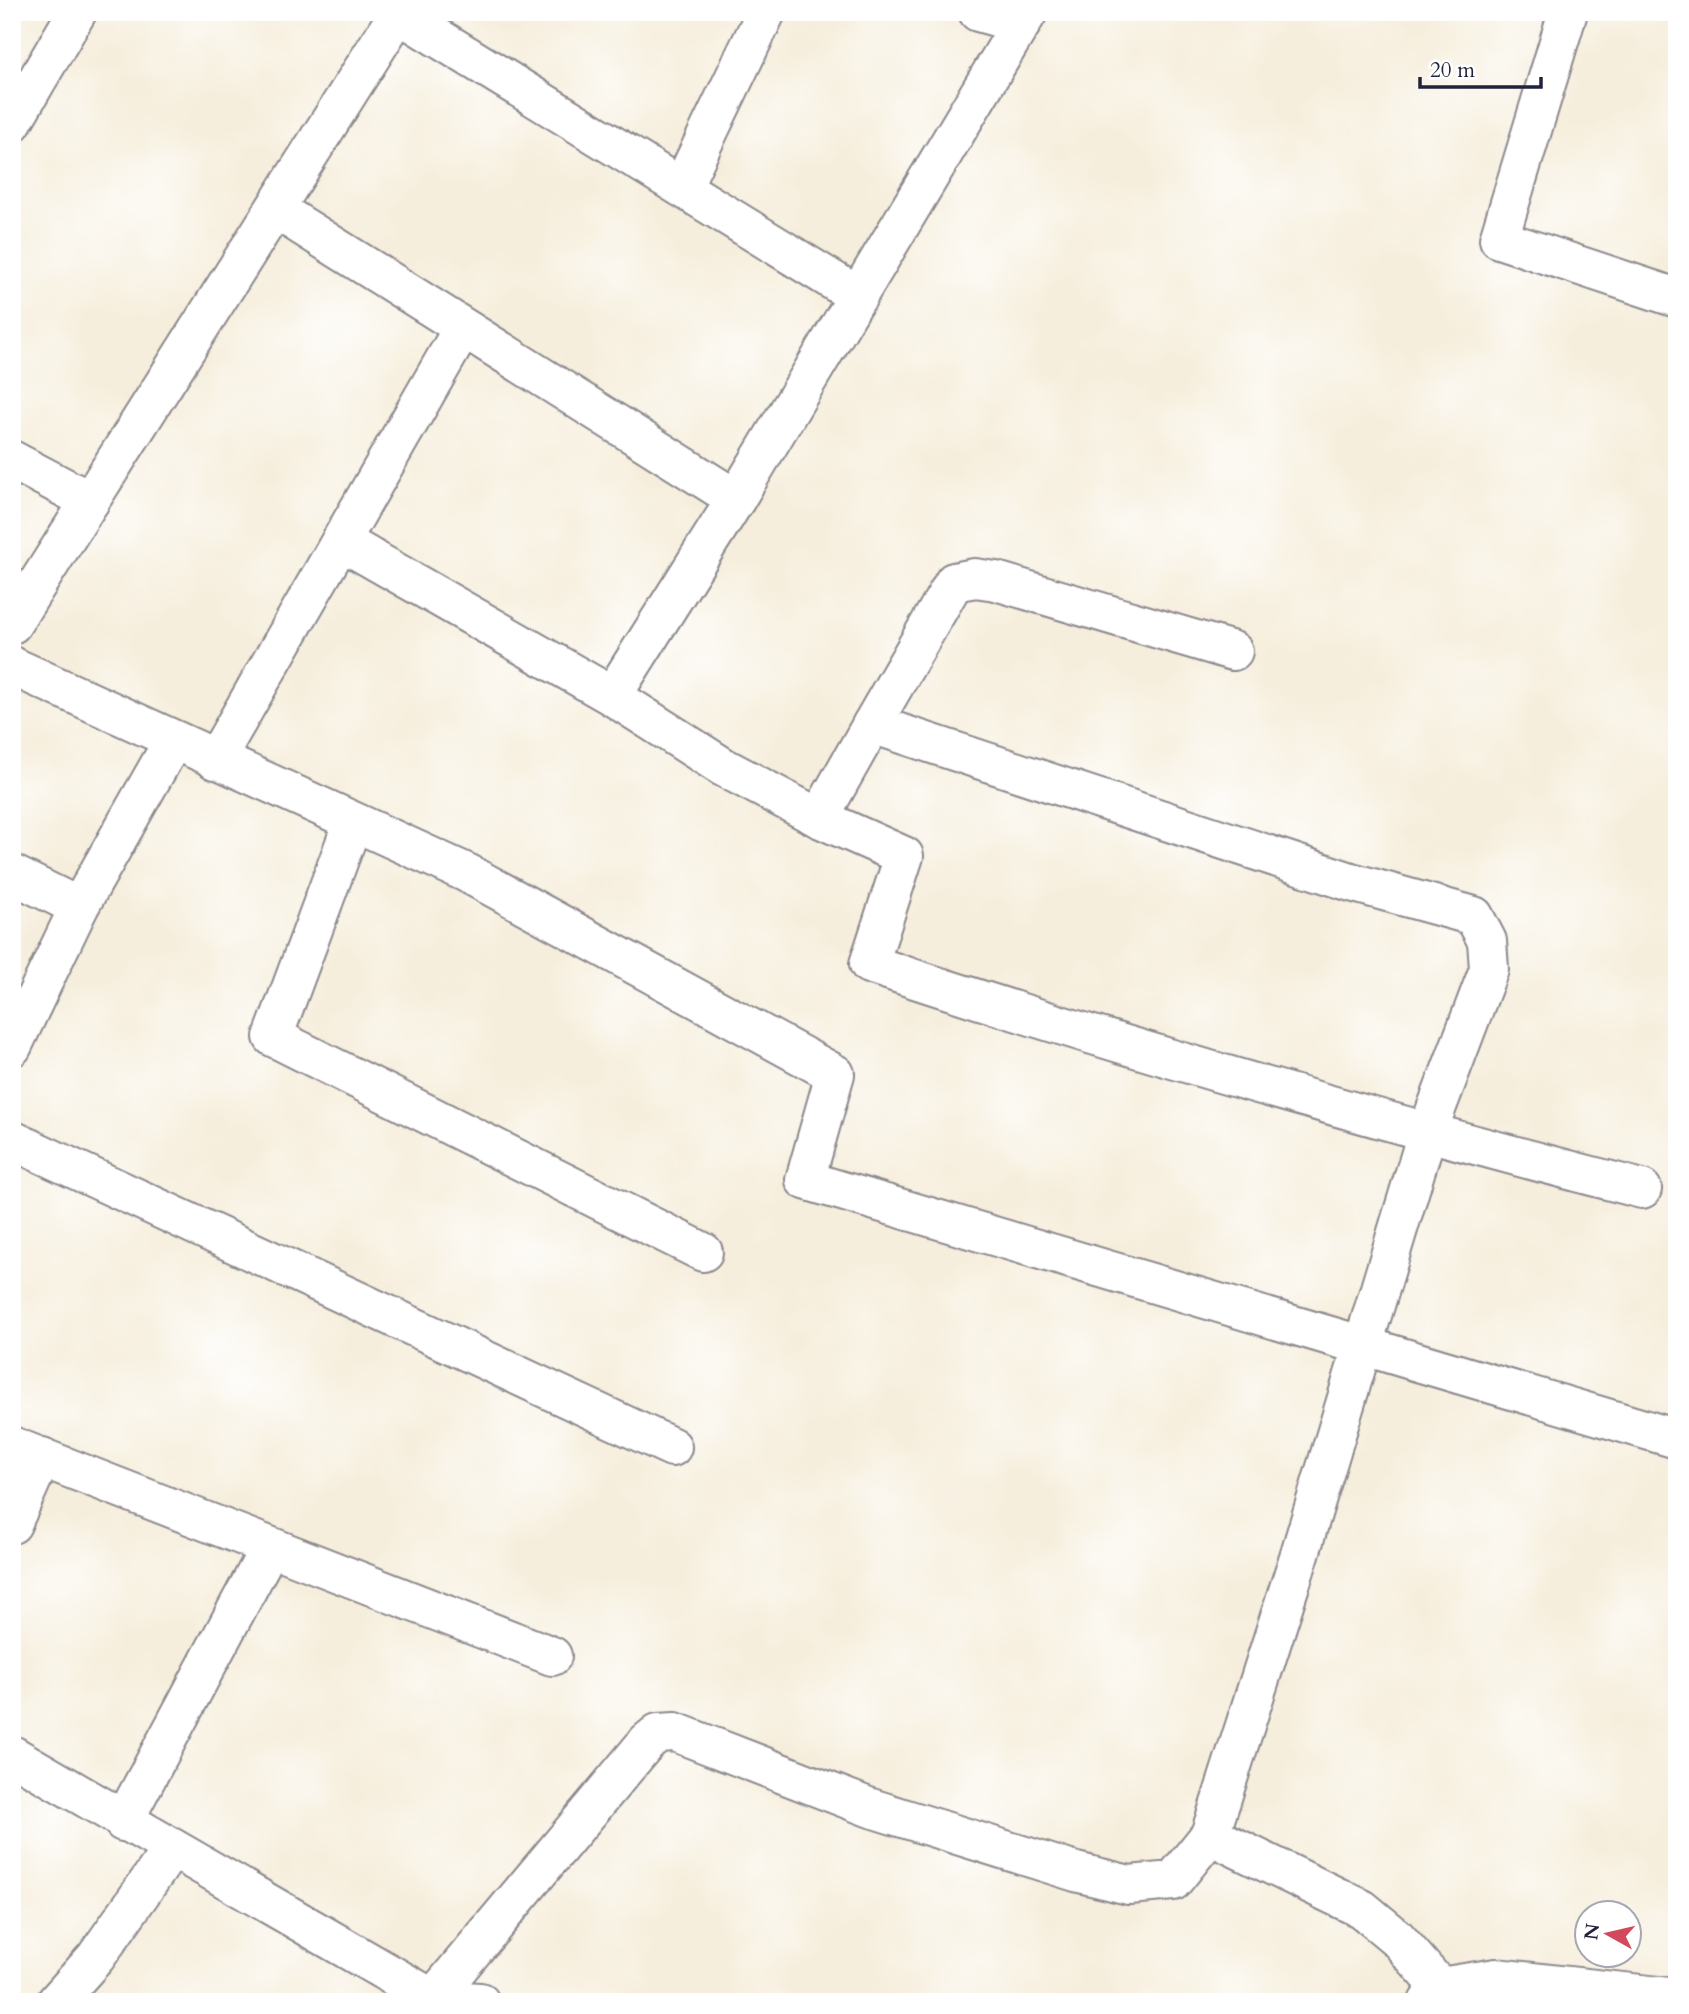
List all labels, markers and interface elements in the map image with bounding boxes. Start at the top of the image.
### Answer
scale bar [1420,46,1540,90]
text: 20 m [1430,56,1475,85]
north arrow [1574,1898,1644,1968]
text: N [1578,1921,1606,1942]

